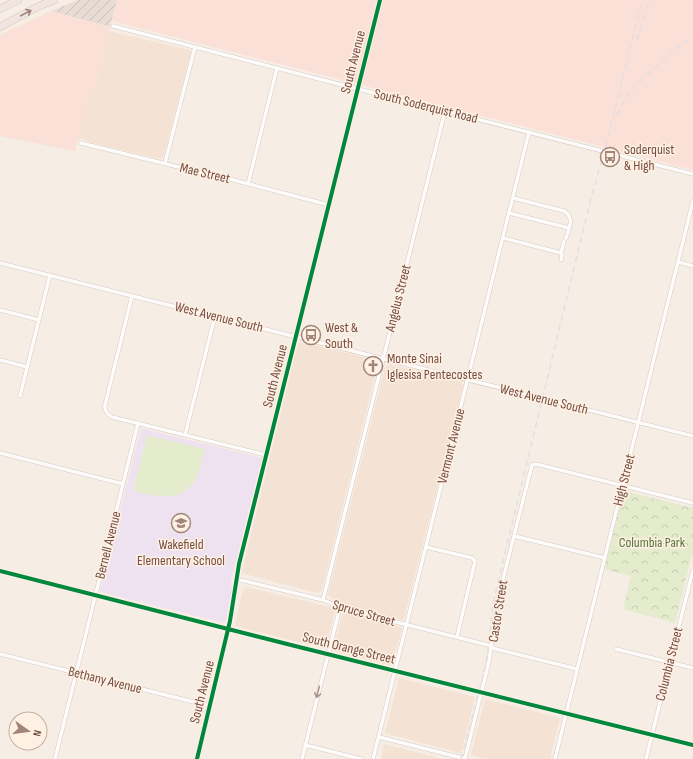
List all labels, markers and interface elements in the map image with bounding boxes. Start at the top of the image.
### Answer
one-way arrow [20,9,32,16]
street label: South Avenue [337,29,369,95]
street label: South Soderquist Road [372,85,480,127]
place label: Soderquist & High [624,141,675,174]
bus stop icon: Soderquist & High [599,146,621,168]
street label: Mae Street [178,159,232,187]
street label: Angelus Street [381,263,415,334]
street label: West Avenue South [173,298,265,336]
place label: West & South [325,319,358,352]
bus stop icon: West & South [300,324,322,346]
street label: South Avenue [259,343,291,409]
place label: Monte Sinai Iglesisa Pentecostes [387,350,482,383]
church icon: Monte Sinai Iglesisa Pentecostes [362,355,384,377]
street label: West Avenue South [498,380,590,418]
street label: Vermont Avenue [433,407,469,485]
street label: High Street [609,452,639,508]
street label: Bernell Avenue [91,509,125,581]
school or university icon: Wakefield Elementary School [170,512,192,534]
park label: Columbia Park [619,534,686,551]
place label: Wakefield Elementary School [137,536,225,569]
street label: Castor Street [485,579,511,643]
street label: Spruce Street [331,596,397,630]
street label: Columbia Street [652,625,686,703]
street label: South Orange Street [301,628,397,668]
street label: South Avenue [186,659,218,725]
street label: Bethany Avenue [66,663,144,697]
one-way arrow [314,685,322,698]
north arrow [8,711,48,751]
text: N [30,729,44,738]

